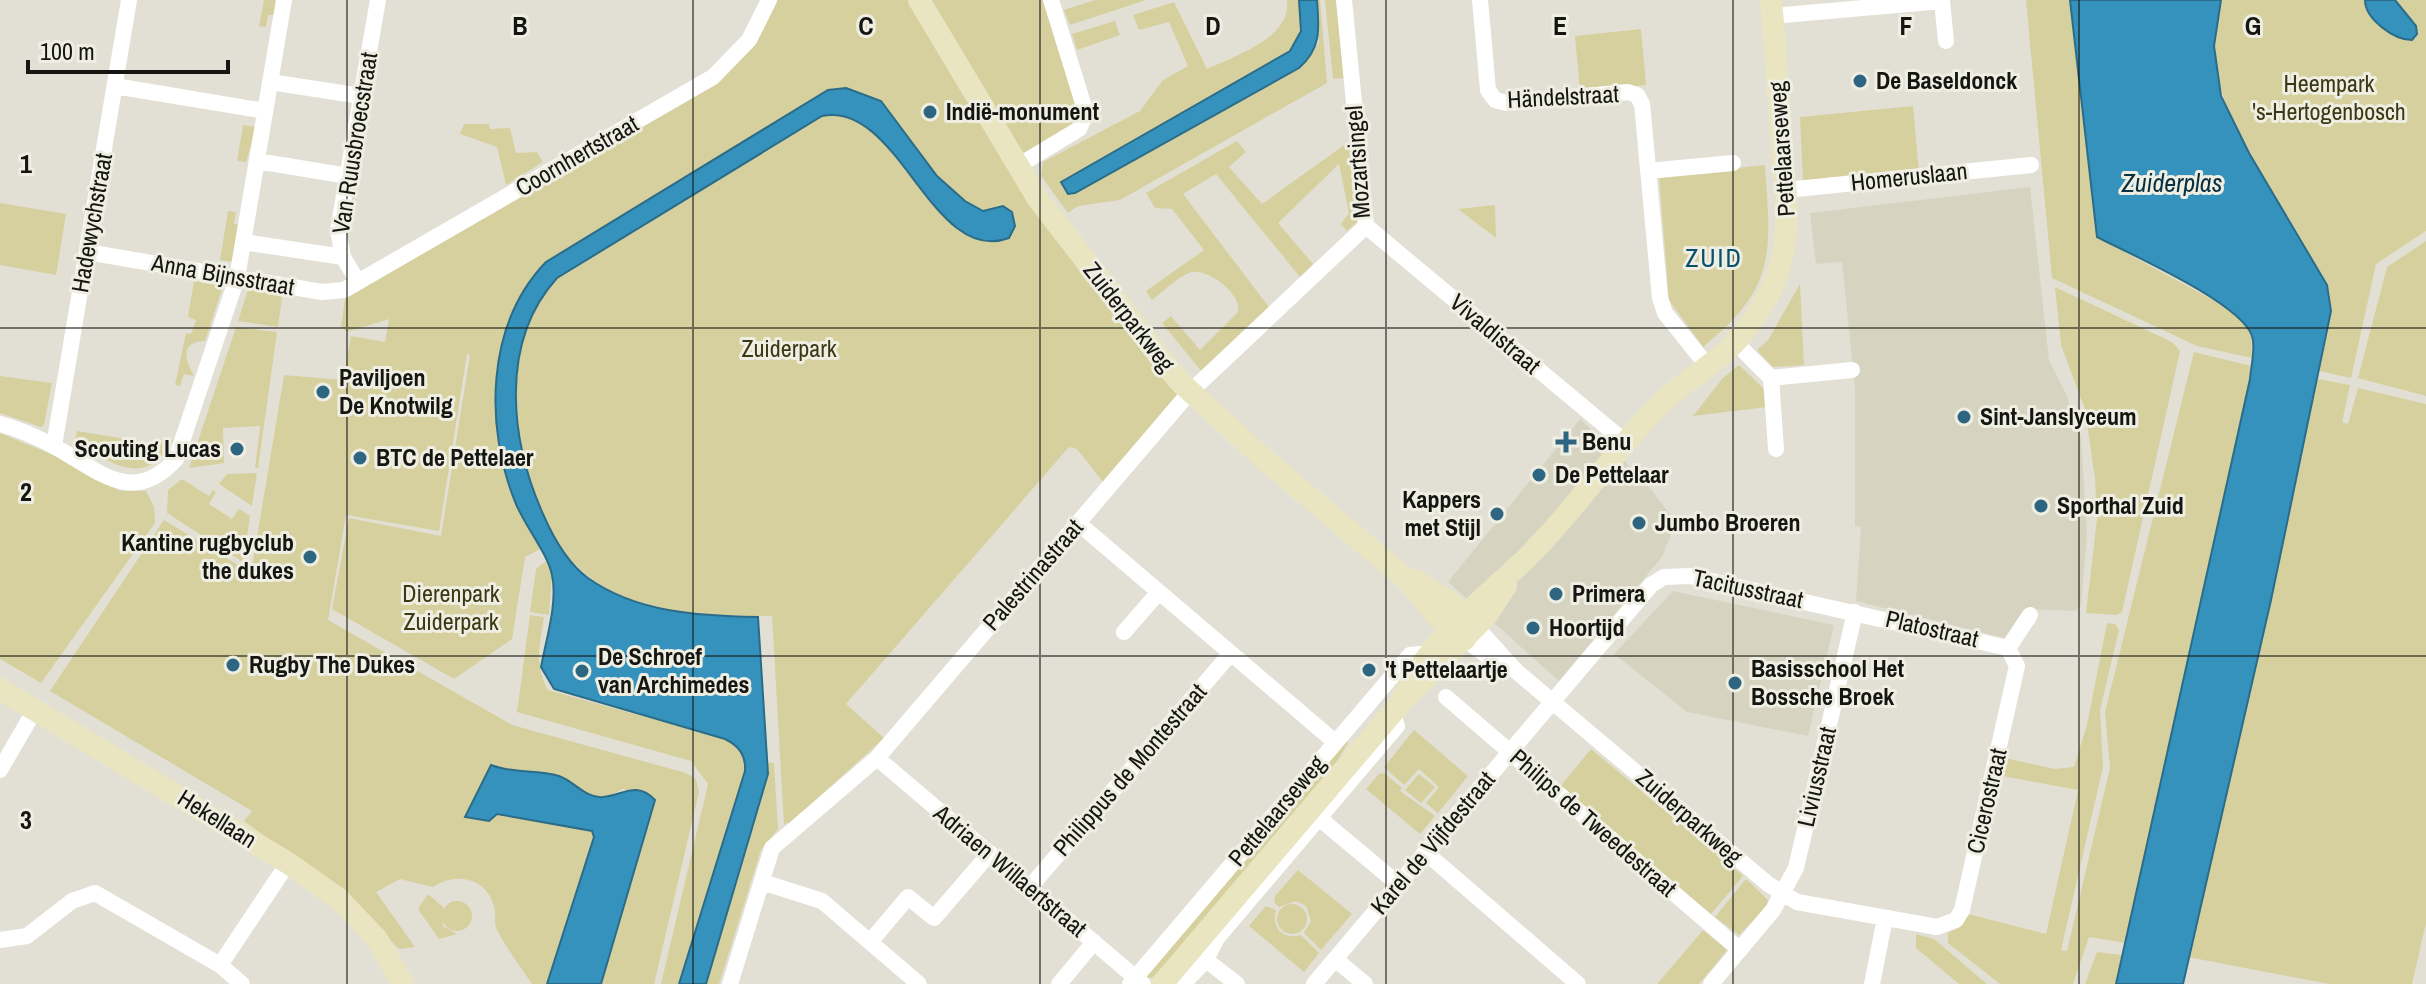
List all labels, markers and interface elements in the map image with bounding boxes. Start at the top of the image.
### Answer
text: B [512,8,528,43]
text: C [858,8,874,43]
text: D [1205,8,1221,43]
text: E [1553,8,1567,43]
text: F [1899,8,1913,43]
text: G [2245,8,2261,43]
scale bar [28,24,228,74]
text: 100 m [40,35,95,67]
street label: Van Ruusbroecstraat [324,49,384,236]
place label: De Baseldonck [1876,64,2017,96]
park label: Heempark 's-Hertogenbosch [2252,67,2406,127]
marker: De Baseldonck [1851,72,1869,90]
street label: Händelstraat [1506,77,1620,115]
street label: Pettelaarseweg [1760,80,1802,218]
place label: Indië-monument [946,95,1100,127]
marker: Indië-monument [921,103,939,121]
street label: Mozartsingel [1337,105,1377,219]
street label: Coornhertstraat [509,107,644,203]
text: 1 [20,146,32,181]
street label: Hadewychstraat [63,150,119,295]
street label: Homeruslaan [1849,154,1969,198]
water label: Zuiderplas [2121,165,2222,200]
district label: ZUID [1685,240,1743,275]
street label: Anna Bijnsstraat [148,246,298,302]
street label: Zuiderparkweg [1077,255,1183,378]
street label: Vivaldistraat [1444,286,1548,381]
park label: Zuiderpark [741,332,837,364]
place label: Paviljoen De Knotwilg [339,361,453,421]
marker: Paviljoen De Knotwilg [314,383,332,401]
place label: Sint-Janslyceum [1980,400,2136,432]
marker: Sint-Janslyceum [1955,408,1973,426]
place label: Benu [1582,425,1631,457]
place label: Scouting Lucas [74,432,221,464]
marker: Benu [1557,433,1575,451]
marker: Scouting Lucas [228,440,246,458]
place label: BTC de Pettelaer [376,441,534,473]
marker: BTC de Pettelaer [351,449,369,467]
place label: De Pettelaar [1555,458,1669,490]
marker: De Pettelaar [1530,466,1548,484]
text: 2 [20,474,32,509]
place label: Kappers met Stijl [1402,483,1481,543]
place label: Sporthal Zuid [2057,489,2184,521]
marker: Sporthal Zuid [2032,497,2050,515]
marker: Kappers met Stijl [1488,505,1506,523]
place label: Jumbo Broeren [1655,506,1800,538]
street label: Palestrinastraat [975,511,1090,637]
marker: Jumbo Broeren [1630,514,1648,532]
place label: Kantine rugbyclub the dukes [121,526,294,586]
marker: Kantine rugbyclub the dukes [301,548,319,566]
street label: Tacitusstraat [1690,561,1807,615]
park label: Dierenpark Zuiderpark [402,577,500,637]
place label: Primera [1572,577,1645,609]
marker: Primera [1547,585,1565,603]
street label: Platostraat [1883,602,1982,654]
place label: Hoortijd [1549,611,1624,643]
marker: Hoortijd [1524,619,1542,637]
place label: De Schroef van Archimedes [598,640,749,700]
place label: Rugby The Dukes [249,648,415,680]
place label: Basisschool Het Bossche Broek [1751,652,1905,712]
place label: 't Pettelaartje [1385,653,1508,685]
marker: Rugby The Dukes [224,656,242,674]
marker: 't Pettelaartje [1360,661,1378,679]
marker: De Schroef van Archimedes [573,662,591,680]
marker: Basisschool Het Bossche Broek [1726,674,1744,692]
street label: Philippus de Montestraat [1045,676,1213,862]
street label: Liviusstraat [1789,723,1843,830]
street label: Philips de Tweedestraat [1504,741,1684,904]
street label: Cicerostraat [1958,744,2014,857]
street label: Pettelaarseweg [1220,748,1332,873]
street label: Zuiderparkweg [1630,761,1750,871]
street label: Karel de Vijfdestraat [1363,763,1502,921]
street label: Hekellaan [172,781,263,855]
street label: Adriaen Willaertstraat [927,796,1094,944]
text: 3 [20,802,32,837]

